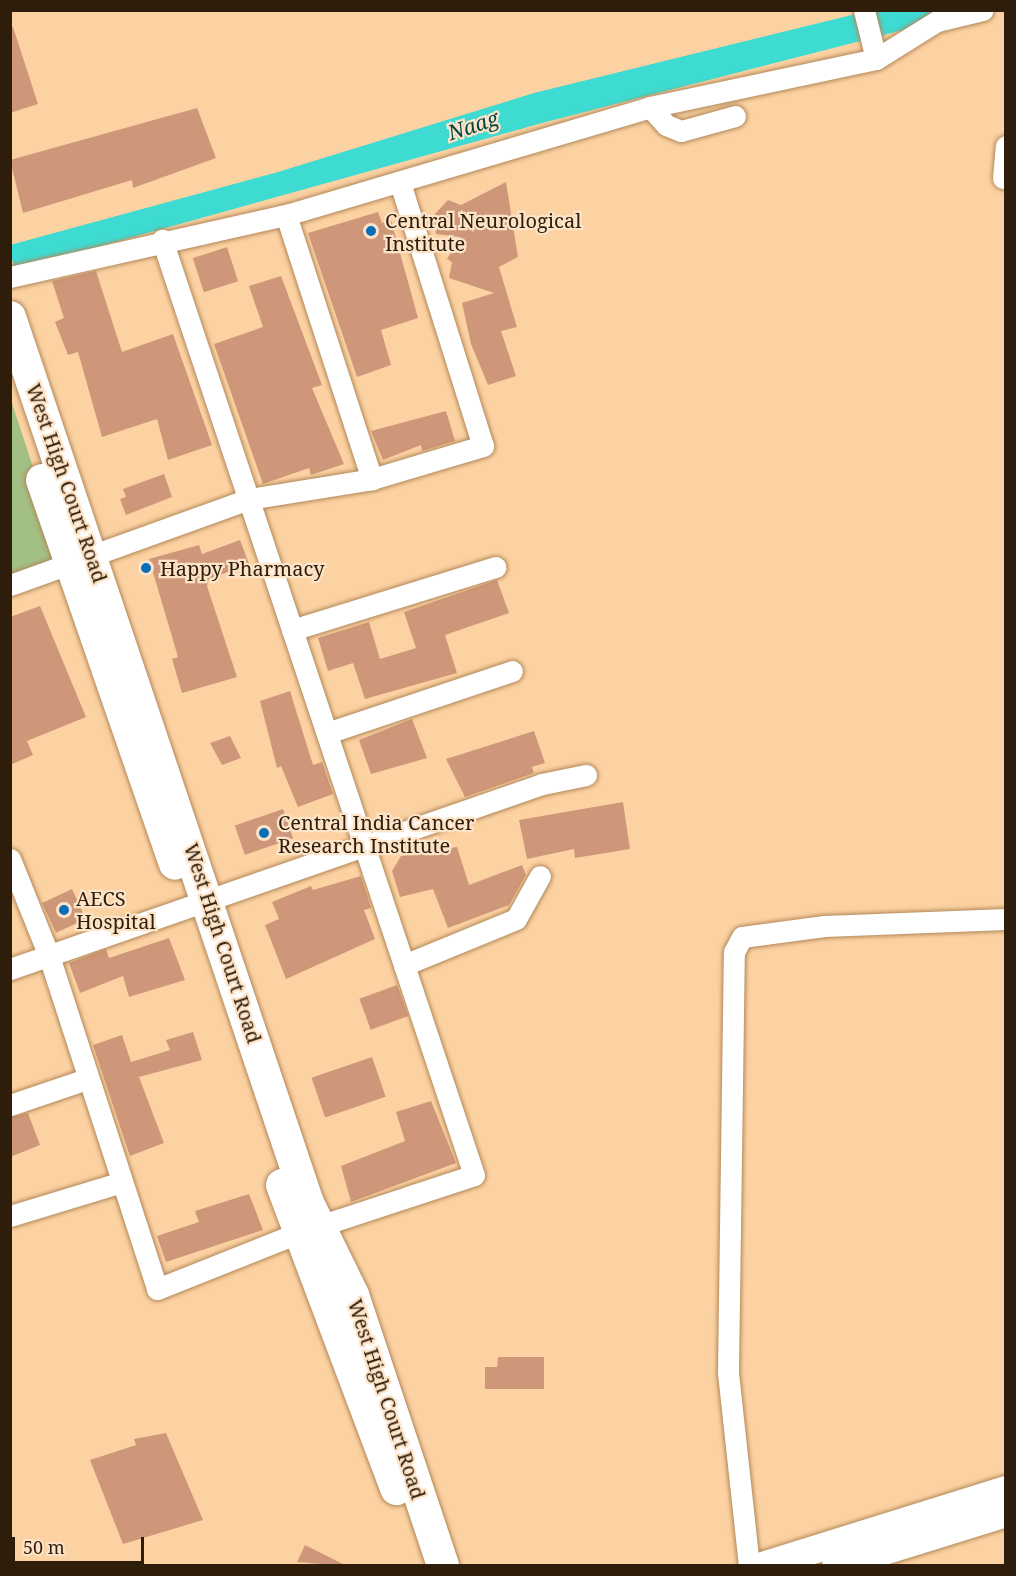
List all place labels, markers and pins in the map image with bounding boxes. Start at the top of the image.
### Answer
place label: Central Neurological Institute [385,208,581,255]
marker: Central Neurological Institute [362,222,380,240]
place label: Happy Pharmacy [160,556,325,580]
marker: Happy Pharmacy [137,559,155,577]
place label: Central India Cancer Research Institute [278,810,474,857]
marker: Central India Cancer Research Institute [255,824,273,842]
place label: AECS Hospital [76,886,156,933]
marker: AECS Hospital [57,903,71,917]

